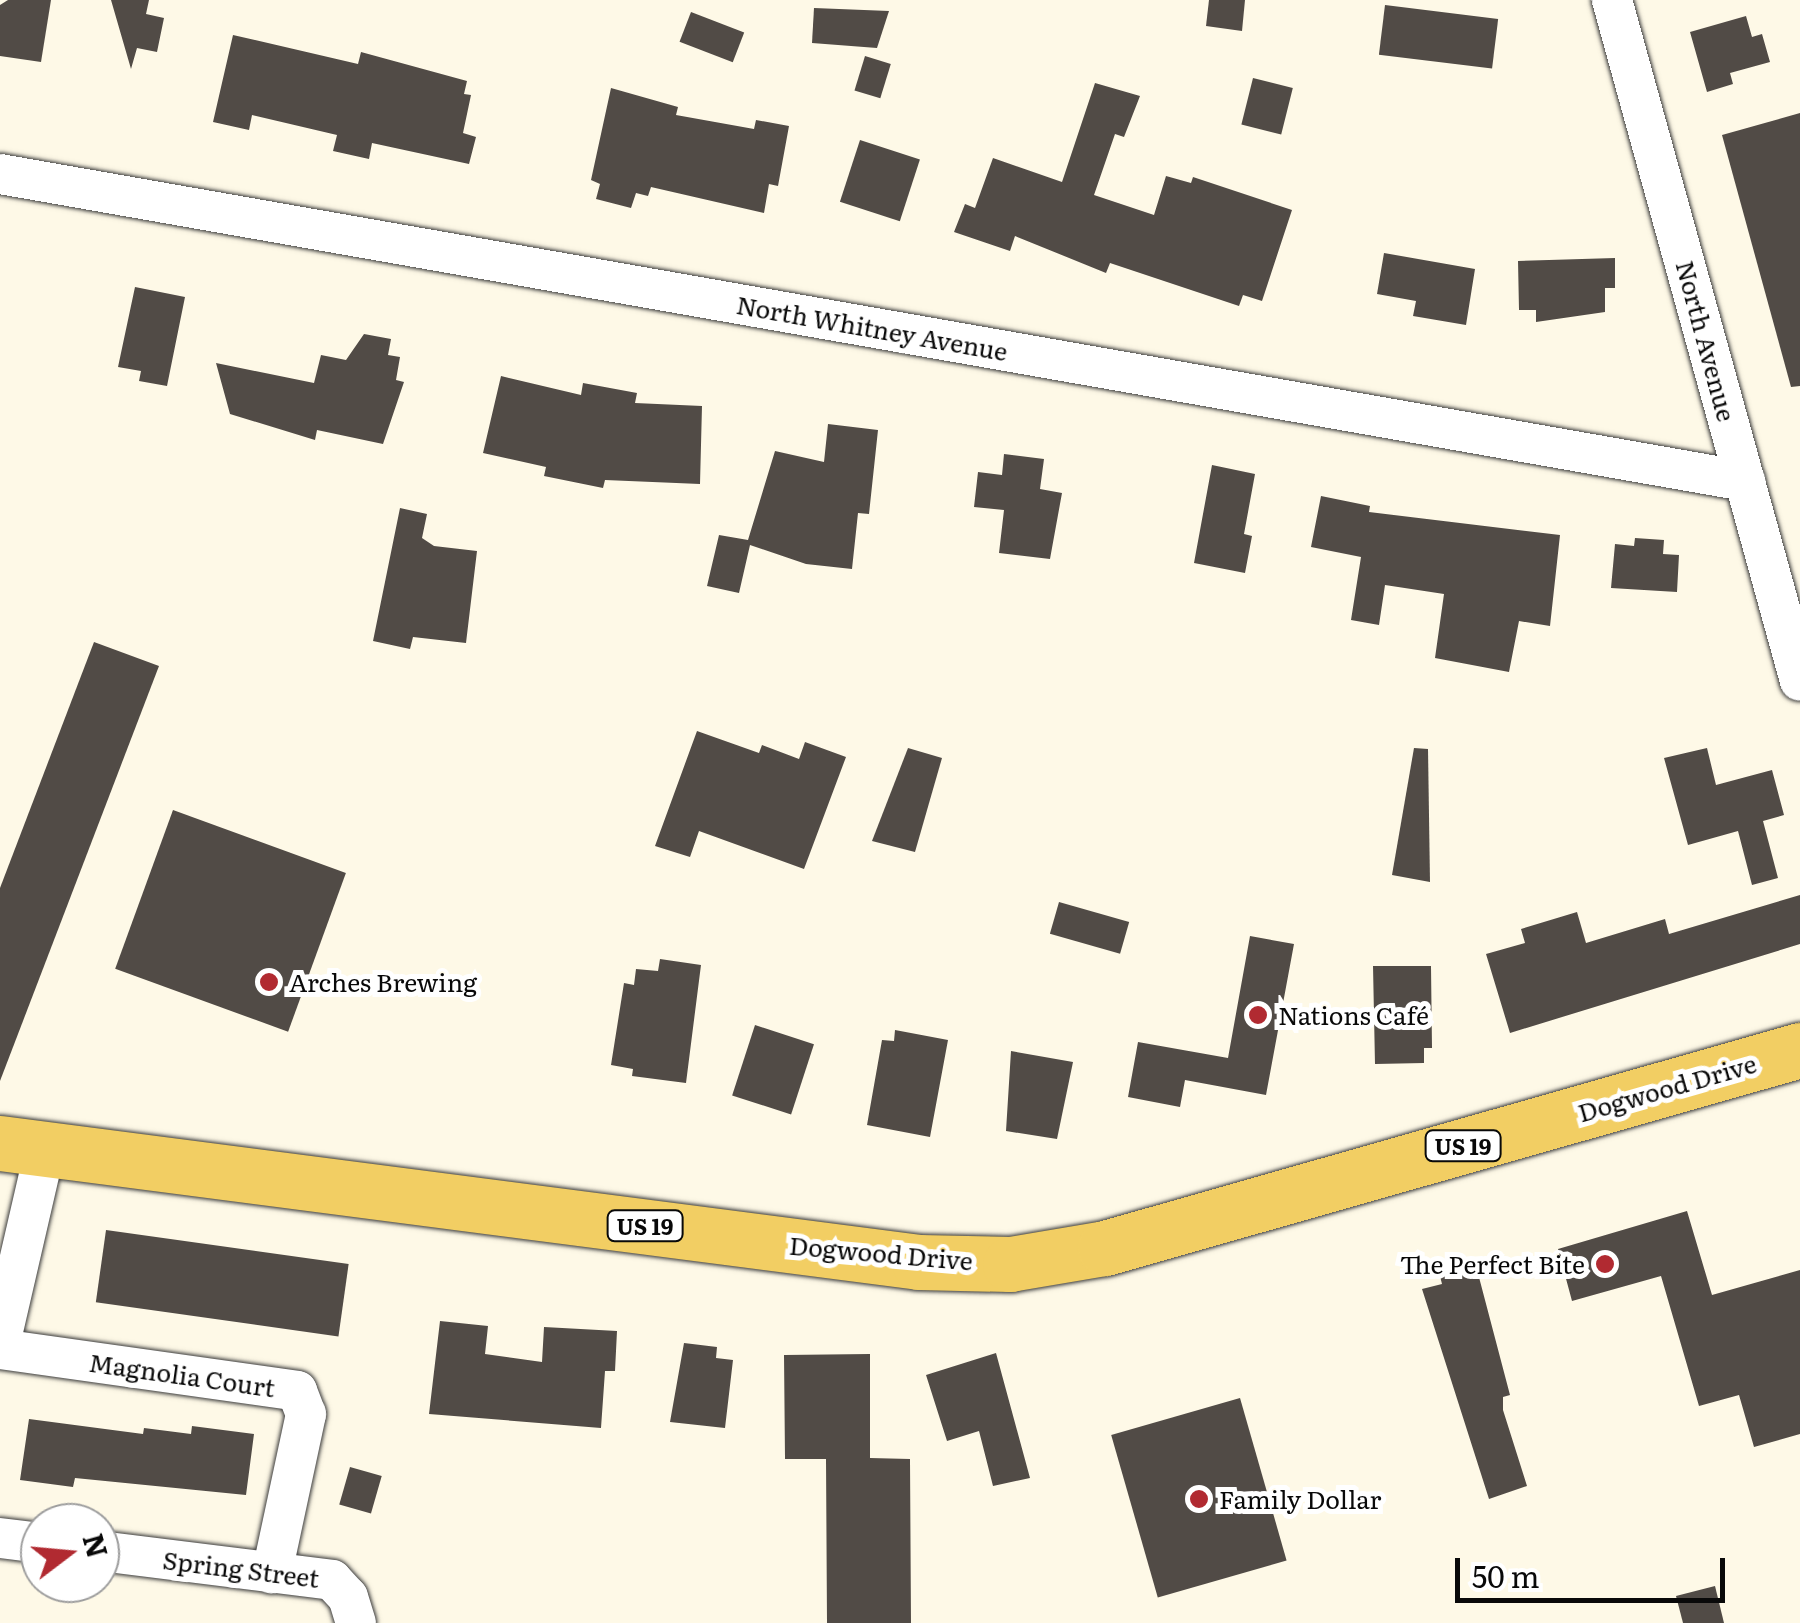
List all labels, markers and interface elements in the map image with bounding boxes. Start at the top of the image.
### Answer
street label: North Avenue [1670,257,1742,425]
street label: North Whitney Avenue [734,289,1010,367]
place label: Arches Brewing [289,967,477,997]
marker: Arches Brewing [258,971,280,993]
place label: Nations Café [1278,1000,1429,1030]
marker: Nations Café [1247,1004,1269,1026]
street label: Dogwood Drive [1574,1048,1760,1128]
road number: US 19 [1423,1129,1503,1163]
road number: US 19 [605,1209,685,1243]
street label: Dogwood Drive [788,1230,974,1276]
place label: The Perfect Bite [1400,1249,1585,1279]
marker: The Perfect Bite [1594,1253,1616,1275]
street label: Magnolia Court [87,1347,277,1403]
place label: Family Dollar [1219,1484,1381,1514]
marker: Family Dollar [1188,1488,1210,1510]
north arrow [20,1503,120,1603]
text: N [73,1528,120,1562]
scale bar [1460,1538,1730,1600]
street label: Spring Street [161,1545,321,1593]
text: 50 m [1472,1553,1540,1597]

